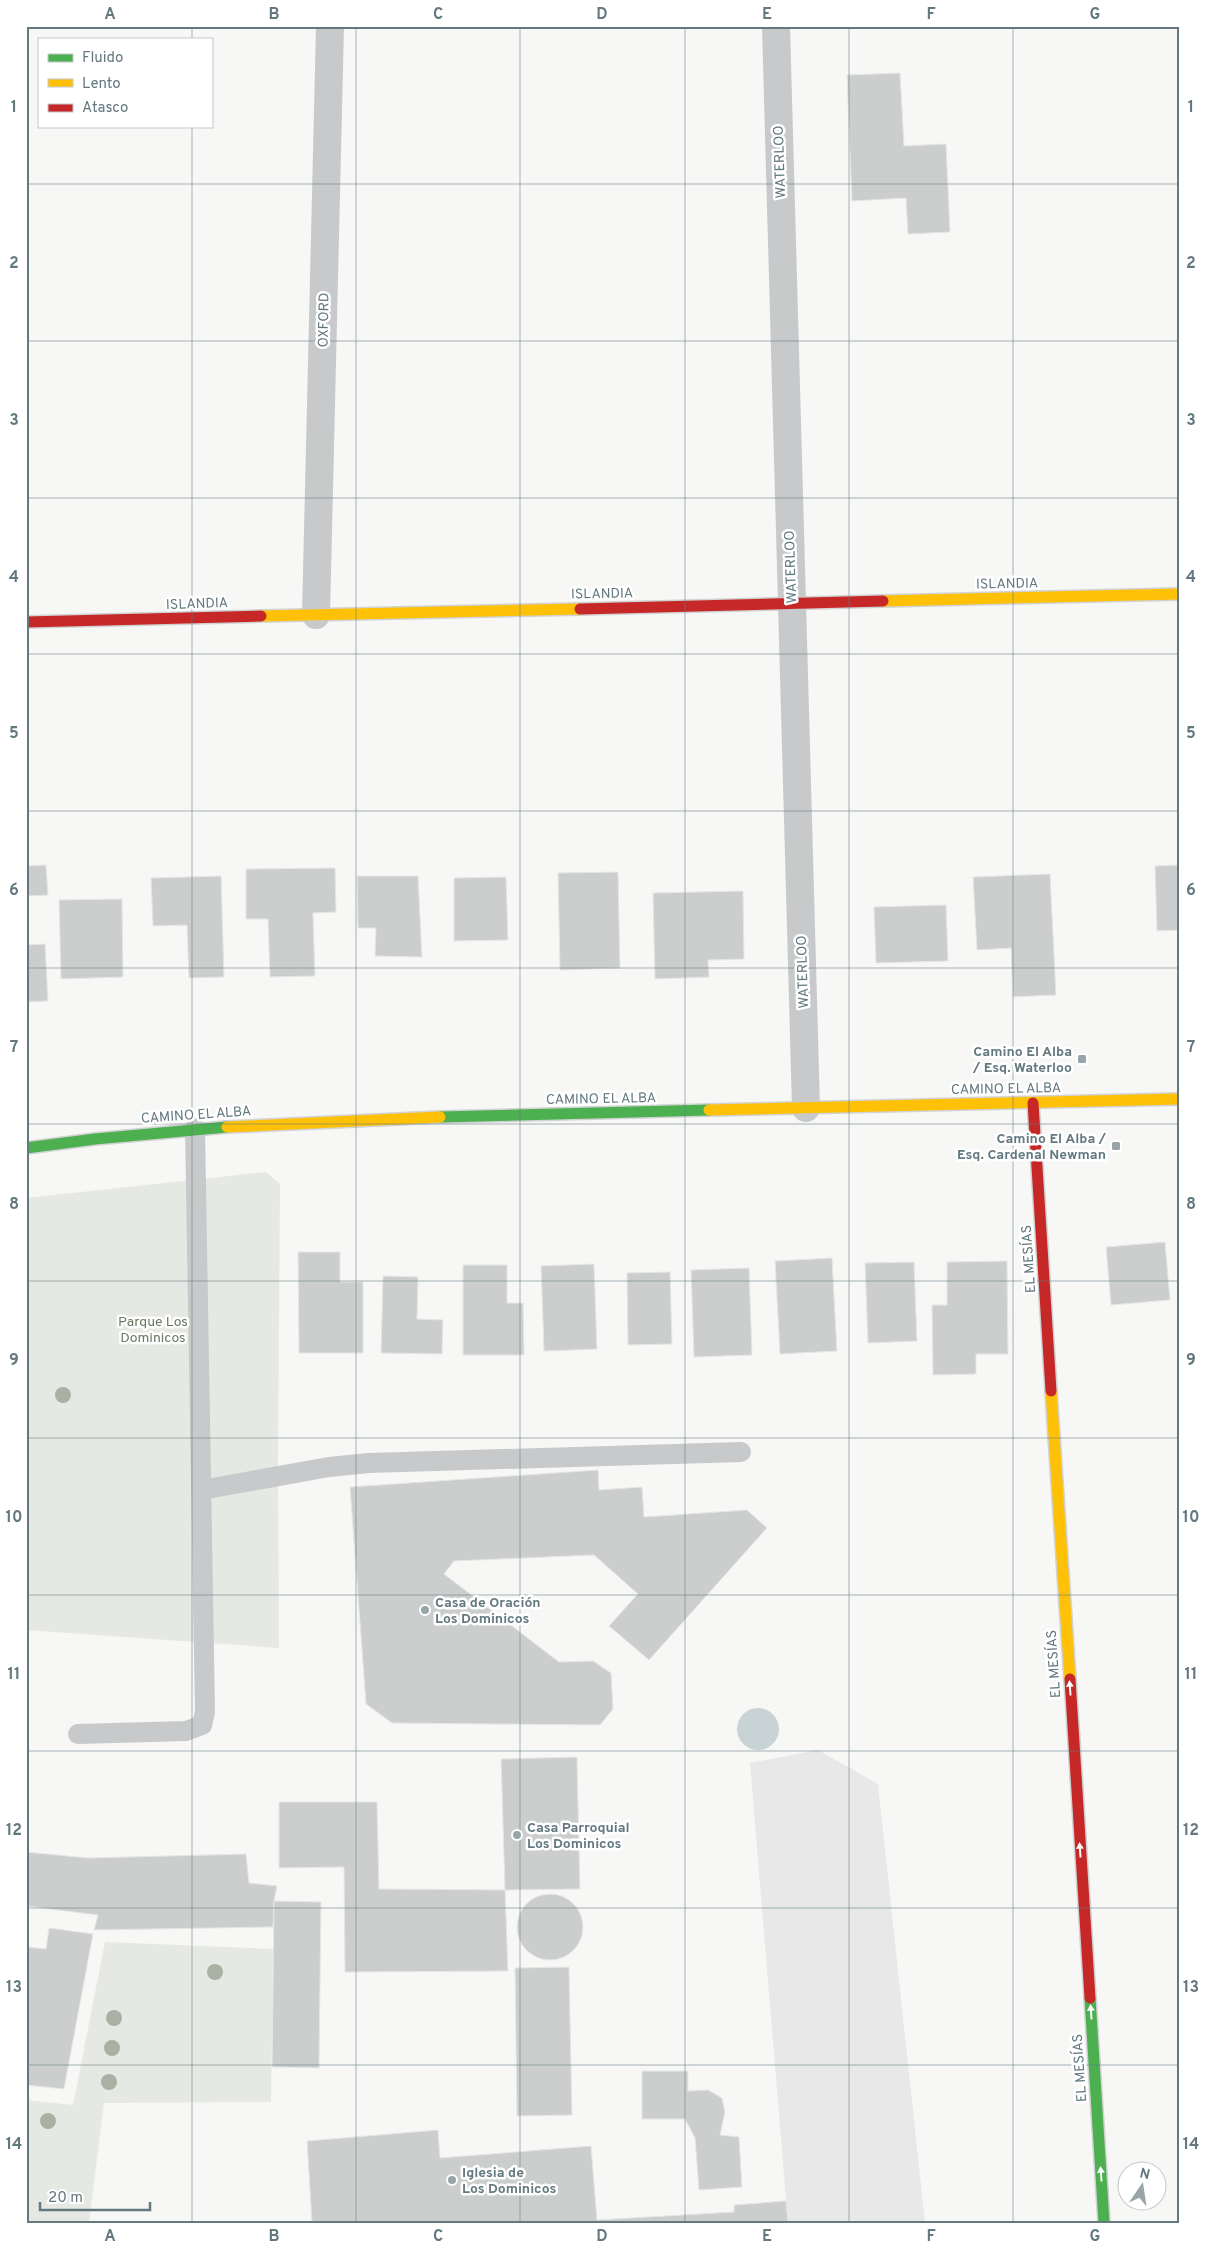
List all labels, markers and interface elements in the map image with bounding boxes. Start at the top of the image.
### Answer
text: A [104,5,116,25]
text: B [268,5,280,25]
text: C [433,5,443,25]
text: D [596,5,608,25]
text: E [762,5,772,25]
text: F [926,5,936,25]
text: G [1090,5,1100,25]
legend [38,38,212,128]
text: Fluido [82,49,123,68]
text: Lento [82,75,121,94]
text: 1 [11,98,17,118]
text: 1 [1188,98,1194,118]
text: Atasco [82,99,128,118]
street label: WATERLOO [771,125,790,199]
text: 2 [9,254,19,274]
text: 2 [1186,254,1196,274]
street label: OXFORD [316,292,333,348]
text: 3 [9,411,19,431]
text: 3 [1186,411,1196,431]
street label: WATERLOO [782,530,801,604]
text: 4 [9,568,19,588]
text: 4 [1186,568,1196,588]
street label: ISLANDIA [976,575,1038,594]
street label: ISLANDIA [571,585,633,604]
street label: ISLANDIA [166,595,228,614]
text: 5 [9,724,19,744]
text: 5 [1186,724,1196,744]
text: 6 [9,881,19,901]
text: 6 [1186,881,1196,901]
street label: WATERLOO [794,935,813,1009]
text: 7 [10,1038,18,1058]
text: 7 [1187,1038,1195,1058]
place label: Camino El Alba / Esq. Waterloo [972,1044,1072,1077]
marker: Camino El Alba / Esq. Waterloo [1076,1053,1088,1065]
street label: CAMINO EL ALBA [951,1080,1061,1099]
street label: CAMINO EL ALBA [546,1090,656,1109]
street label: CAMINO EL ALBA [140,1103,252,1128]
place label: Camino El Alba / Esq. Cardenal Newman [957,1131,1107,1164]
marker: Camino El Alba / Esq. Cardenal Newman [1110,1140,1122,1152]
text: 8 [9,1195,19,1215]
text: 8 [1186,1195,1196,1215]
street label: EL MESÍAS [1018,1224,1040,1294]
park label: Parque Los Dominicos [118,1314,188,1347]
text: 9 [9,1351,19,1371]
text: 9 [1186,1351,1196,1371]
text: 10 [6,1508,22,1528]
text: 10 [1183,1508,1199,1528]
place label: Casa de Oración Los Dominicos [435,1595,541,1628]
marker: Casa de Oración Los Dominicos [419,1604,431,1616]
street label: EL MESÍAS [1043,1629,1065,1699]
text: 11 [8,1665,20,1685]
text: 11 [1185,1665,1197,1685]
one-way arrow [1066,1679,1074,1695]
place label: Casa Parroquial Los Dominicos [527,1820,630,1853]
text: 12 [6,1821,22,1841]
text: 12 [1183,1821,1199,1841]
marker: Casa Parroquial Los Dominicos [511,1829,523,1841]
one-way arrow [1076,1841,1084,1857]
text: 13 [6,1978,22,1998]
text: 13 [1183,1978,1199,1998]
one-way arrow [1086,2004,1094,2020]
street label: EL MESÍAS [1069,2033,1091,2103]
text: 14 [6,2135,22,2155]
text: 14 [1183,2135,1199,2155]
north arrow [1118,2162,1168,2212]
place label: Iglesia de Los Dominicos [462,2165,556,2198]
text: N [1138,2165,1151,2184]
one-way arrow [1096,2166,1104,2182]
marker: Iglesia de Los Dominicos [446,2174,458,2186]
scale bar [40,2179,150,2211]
text: 20 m [48,2189,83,2208]
text: A [104,2227,116,2247]
text: B [268,2227,280,2247]
text: C [433,2227,443,2247]
text: D [596,2227,608,2247]
text: E [762,2227,772,2247]
text: F [926,2227,936,2247]
text: G [1090,2227,1100,2247]

